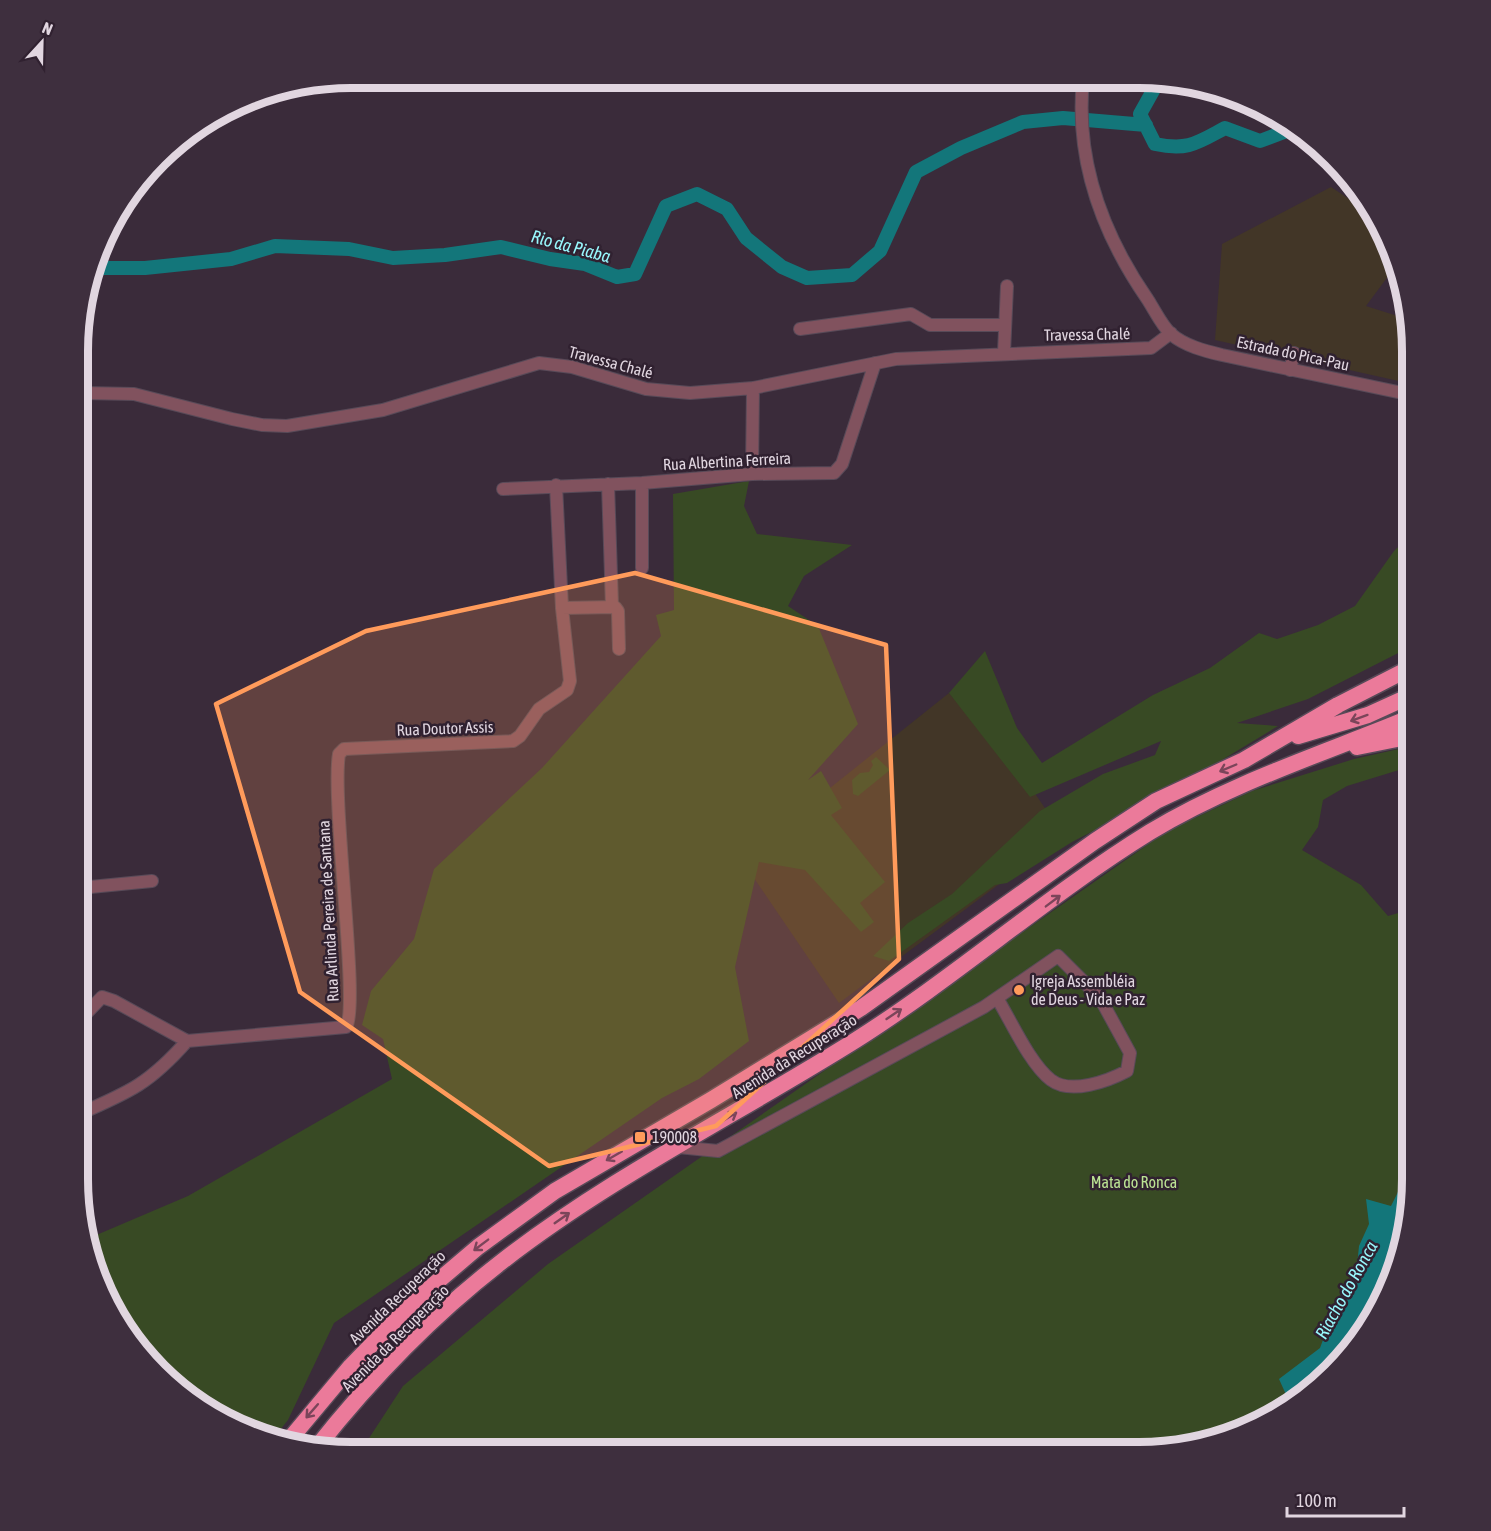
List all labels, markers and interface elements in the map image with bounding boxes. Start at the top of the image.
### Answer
north arrow [12,12,72,72]
text: N [40,18,55,38]
water label: Rio da Piaba [529,225,614,267]
street label: Travessa Chalé [1044,324,1130,344]
street label: Estrada do Pica-Pau [1235,332,1351,374]
street label: Travessa Chalé [567,342,655,382]
street label: Rua Albertina Ferreira [663,449,791,473]
one-way arrow [1350,714,1369,725]
street label: Rua Doutor Assis [396,717,494,739]
one-way arrow [1219,762,1237,774]
street label: Rua Arlinda Pereira de Santana [314,820,342,1002]
one-way arrow [1044,895,1060,907]
place label: Igreja Assembléia de Deus - Vida e Paz [1031,972,1145,1008]
marker: Igreja Assembléia de Deus - Vida e Paz [1012,983,1026,997]
one-way arrow [885,1008,902,1020]
street label: Avenida da Recuperação [728,1010,860,1103]
one-way arrow [720,1111,737,1123]
place label: 190008 [652,1128,697,1146]
marker: 190008 [633,1130,647,1144]
one-way arrow [606,1150,623,1162]
park label: Mata do Ronca [1091,1173,1177,1191]
one-way arrow [553,1212,570,1224]
water label: Riacho do Ronca [1311,1237,1382,1343]
one-way arrow [473,1238,489,1251]
street label: Avenida Recuperação [345,1247,449,1348]
street label: Avenida da Recuperação [338,1281,453,1396]
one-way arrow [305,1403,319,1418]
scale bar [1287,1480,1404,1518]
text: 100 m [1296,1490,1337,1511]

